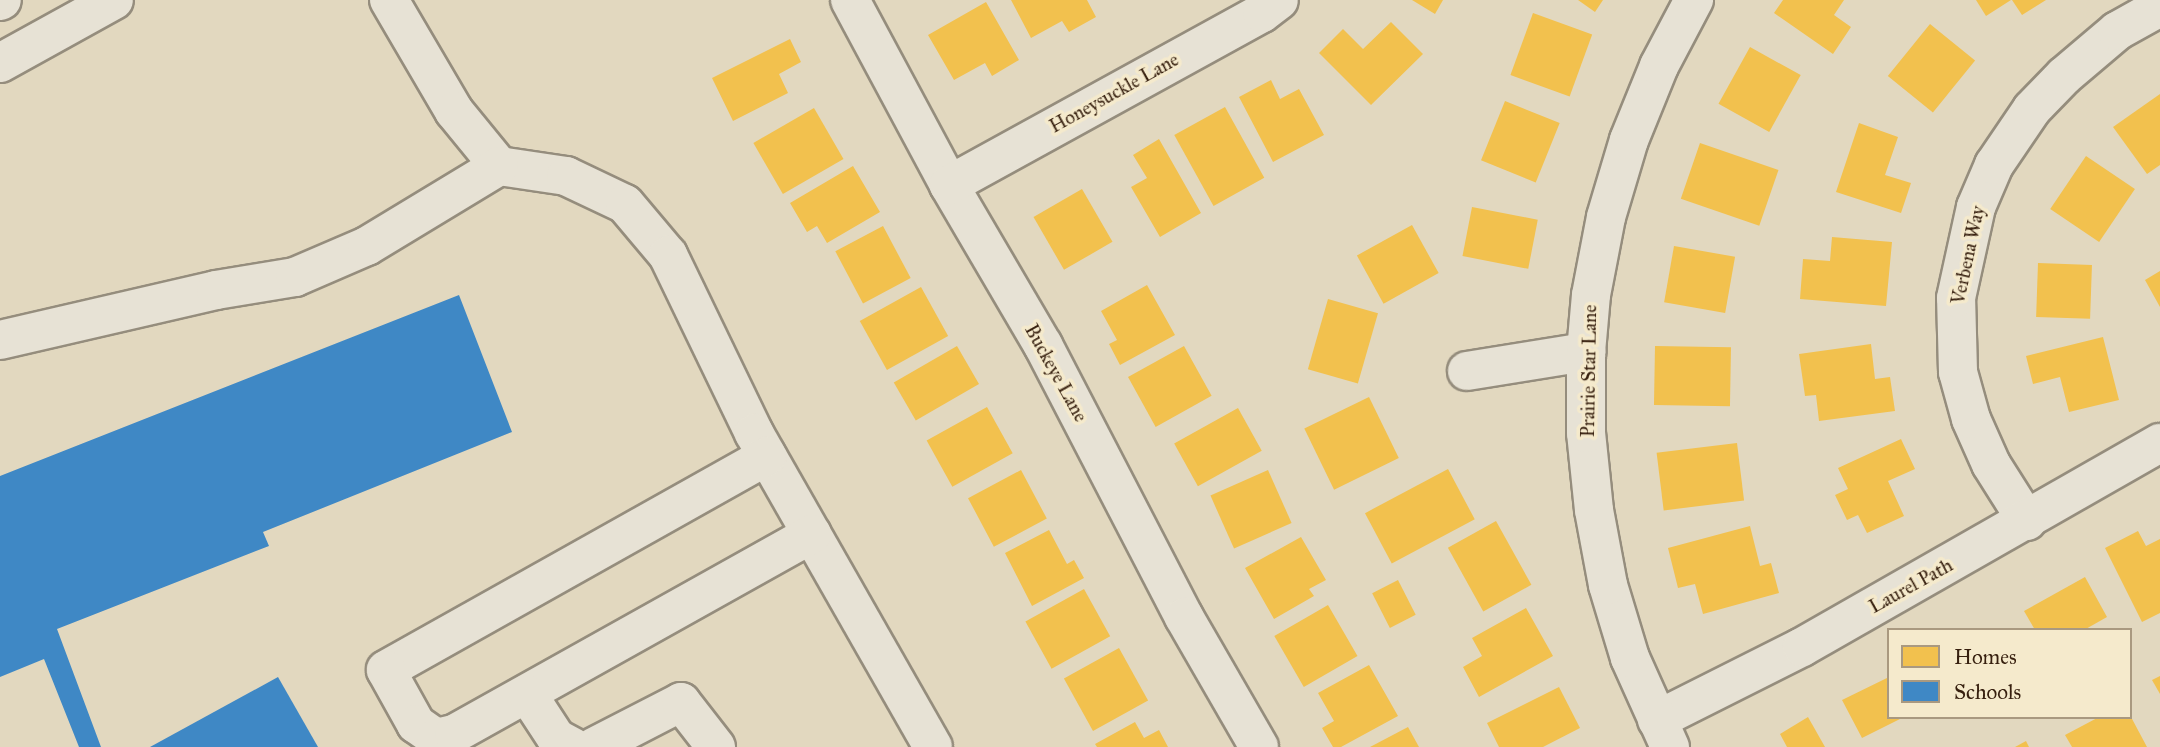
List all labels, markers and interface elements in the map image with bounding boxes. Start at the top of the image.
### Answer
street label: Honeysuckle Lane [1045,48,1183,138]
street label: Verbena Way [1946,204,1990,306]
street label: Prairie Star Lane [1576,305,1602,437]
street label: Buckeye Lane [1020,320,1092,426]
street label: Laurel Path [1865,554,1957,618]
legend [1887,628,2132,719]
text: Homes [1954,644,2017,670]
text: Schools [1954,679,2021,705]

